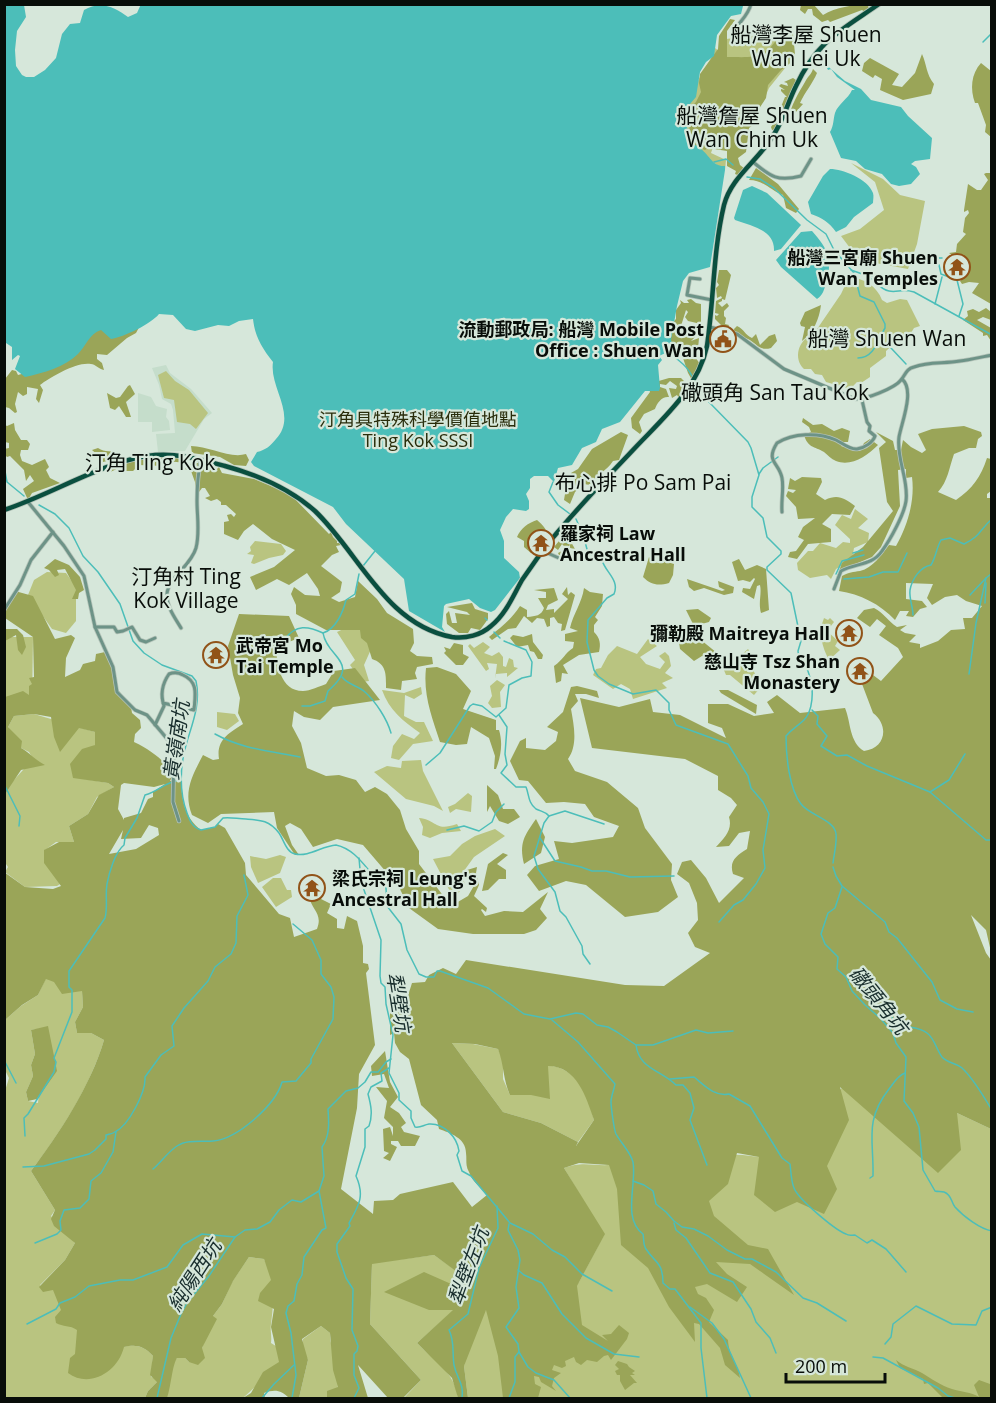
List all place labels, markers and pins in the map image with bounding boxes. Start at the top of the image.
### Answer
place label: 船灣三宮廟 Shuen Wan Temples [787,245,938,290]
temple icon: 船灣三宮廟 Shuen Wan Temples [942,252,972,282]
place label: 流動郵政局: 船灣 Mobile Post Office : Shuen Wan [459,317,704,362]
public building icon: 流動郵政局: 船灣 Mobile Post Office : Shuen Wan [708,324,738,354]
place label: 羅家祠 Law Ancestral Hall [560,521,686,566]
temple icon: 羅家祠 Law Ancestral Hall [526,528,556,558]
temple icon: 彌勒殿 Maitreya Hall [834,618,864,648]
place label: 彌勒殿 Maitreya Hall [650,621,830,645]
place label: 武帝宮 Mo Tai Temple [236,633,334,678]
temple icon: 武帝宮 Mo Tai Temple [201,640,231,670]
place label: 慈山寺 Tsz Shan Monastery [704,649,841,694]
temple icon: 慈山寺 Tsz Shan Monastery [845,656,875,686]
place label: 梁氏宗祠 Leung's Ancestral Hall [332,866,477,911]
temple icon: 梁氏宗祠 Leung's Ancestral Hall [297,873,327,903]

